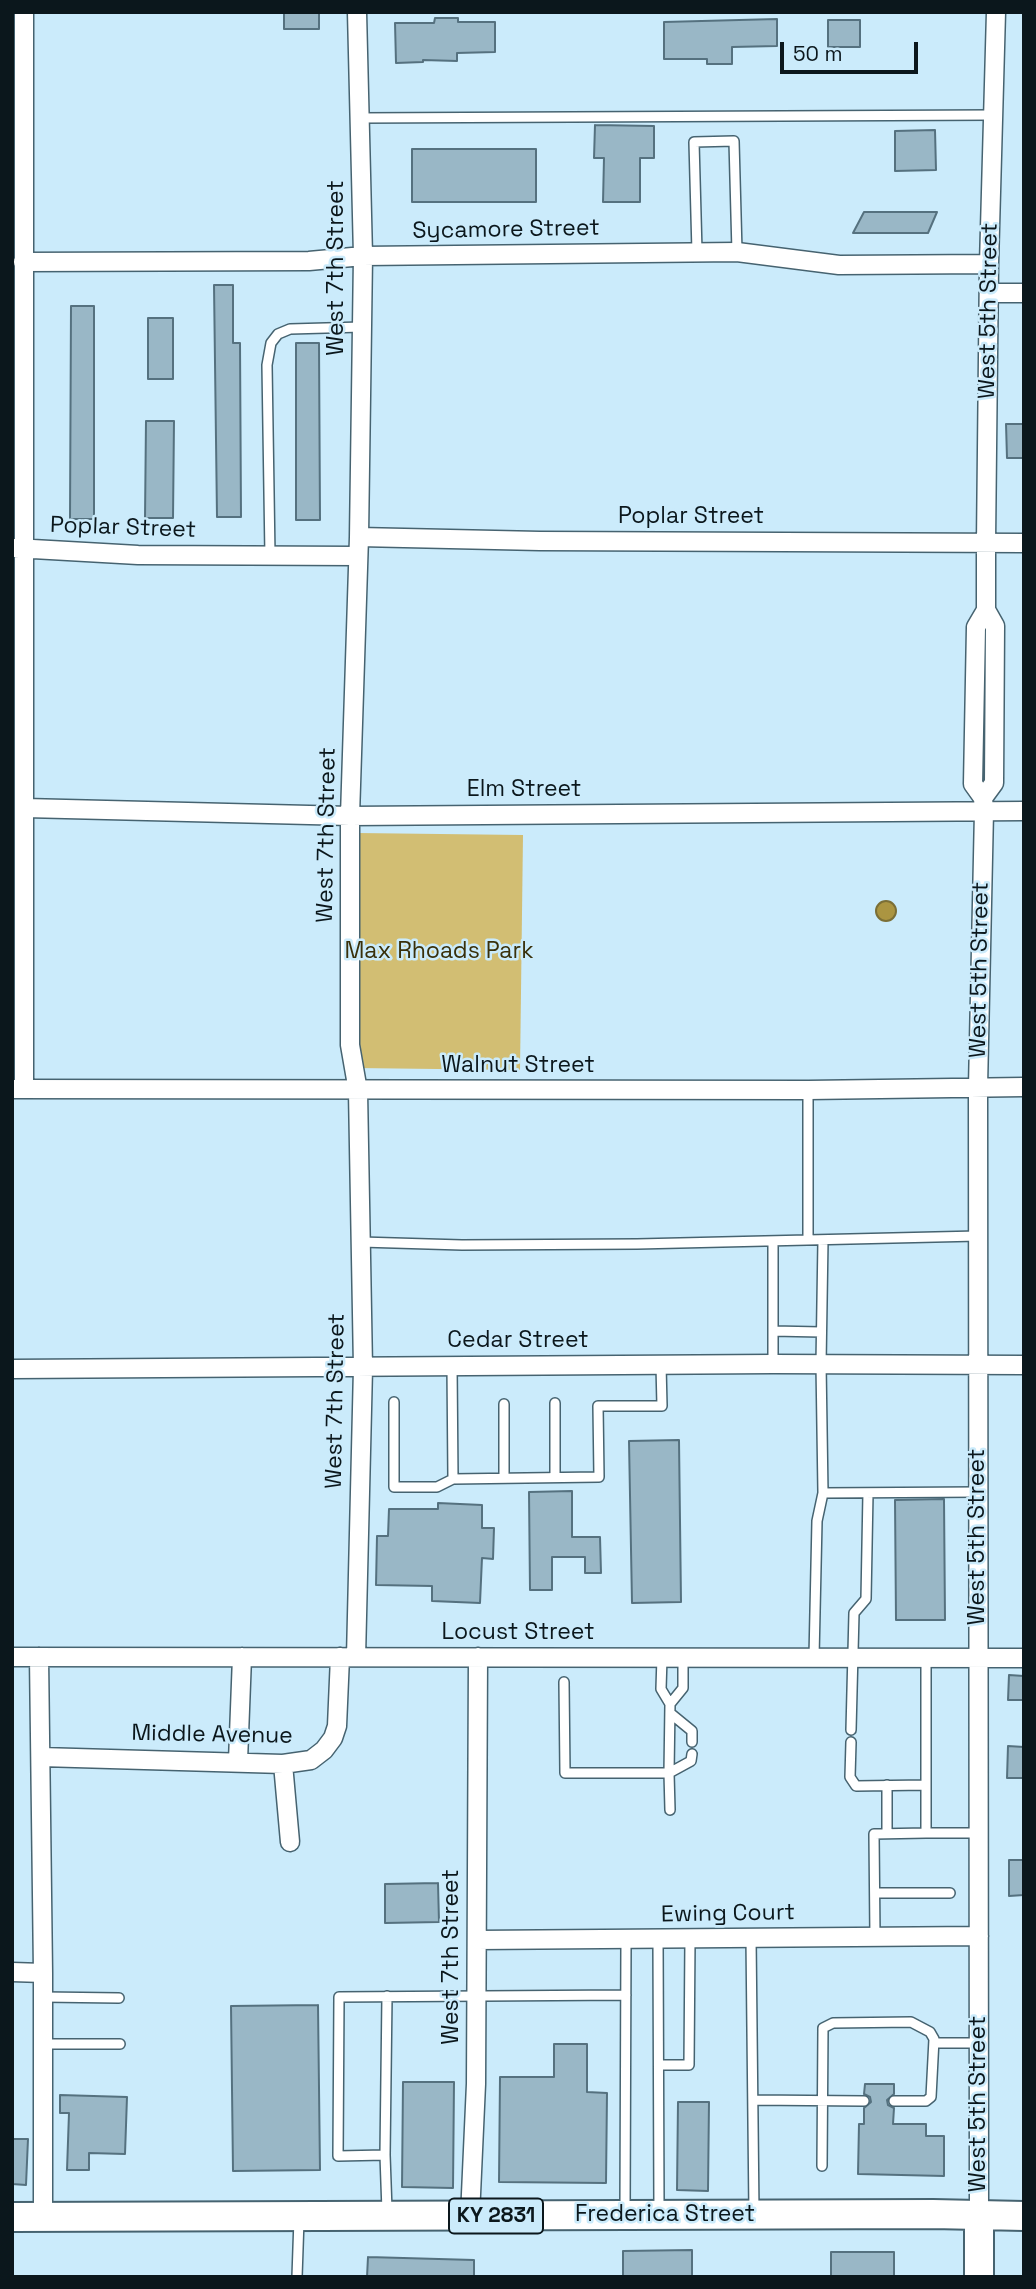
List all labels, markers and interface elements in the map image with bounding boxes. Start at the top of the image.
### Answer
scale bar [784,28,922,72]
text: 50 m [793,40,843,67]
street label: West 7th Street [323,180,351,356]
street label: Sycamore Street [412,215,600,245]
street label: West 5th Street [974,223,1004,399]
street label: Poplar Street [618,503,764,531]
street label: Poplar Street [49,512,197,544]
street label: West 7th Street [312,747,342,923]
street label: Elm Street [467,776,581,804]
street label: West 5th Street [965,882,995,1058]
park label: Max Rhoads Park [344,938,534,966]
street label: Walnut Street [441,1052,595,1080]
street label: West 7th Street [321,1313,351,1489]
street label: Cedar Street [447,1327,589,1355]
street label: West 5th Street [964,1449,992,1625]
street label: Locust Street [441,1619,595,1647]
street label: Middle Avenue [131,1720,293,1750]
street label: West 7th Street [438,1869,466,2045]
street label: Ewing Court [661,1899,795,1929]
street label: West 5th Street [965,2016,993,2192]
road number: KY 2831 [449,2198,543,2234]
street label: Frederica Street [575,2201,755,2229]

